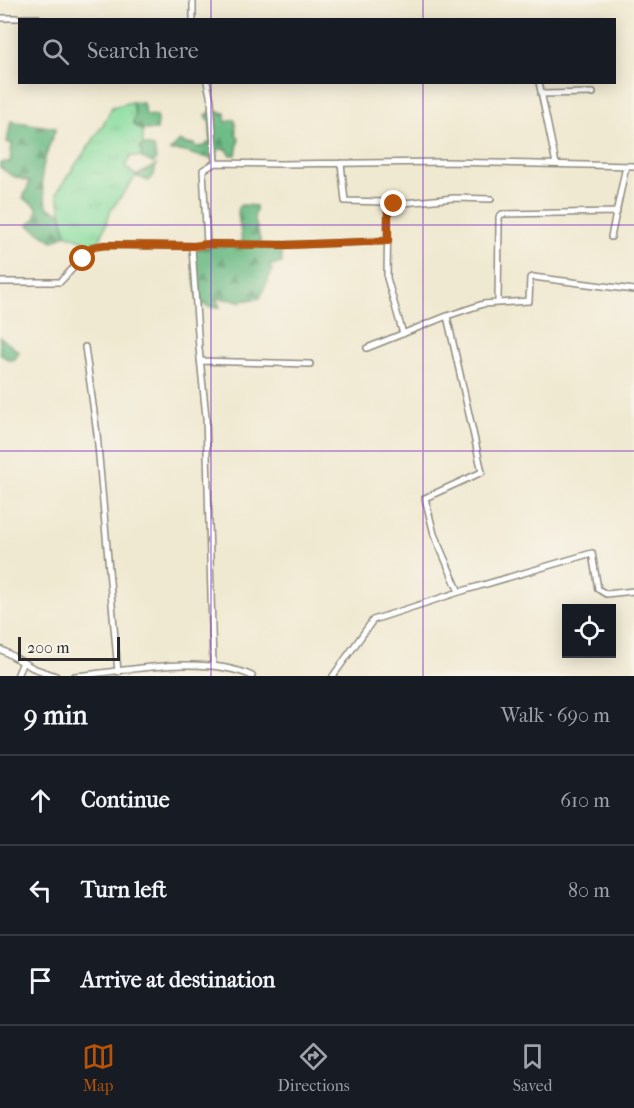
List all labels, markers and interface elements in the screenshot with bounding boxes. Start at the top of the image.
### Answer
search box [18,18,616,84]
icon: search [39,35,72,68]
text: Search here [87,38,199,64]
route end [380,190,406,216]
route start [69,245,95,271]
map controls [562,604,616,658]
button: locate [562,604,616,658]
scale bar [18,634,120,662]
text: 200 m [27,638,70,657]
text: 9 min [24,700,88,731]
text: Walk · 690 m [501,704,610,727]
icon: ahead [24,784,57,817]
text: Continue [81,787,170,813]
text: 610 m [560,789,610,812]
icon: left [24,874,57,907]
text: Turn left [81,877,167,903]
text: 80 m [568,879,610,902]
icon: arrive [24,964,57,997]
text: Arrive at destination [81,967,275,993]
tab: Map [82,1040,115,1095]
tab: Directions [278,1040,350,1095]
tab: Saved [513,1040,552,1095]

